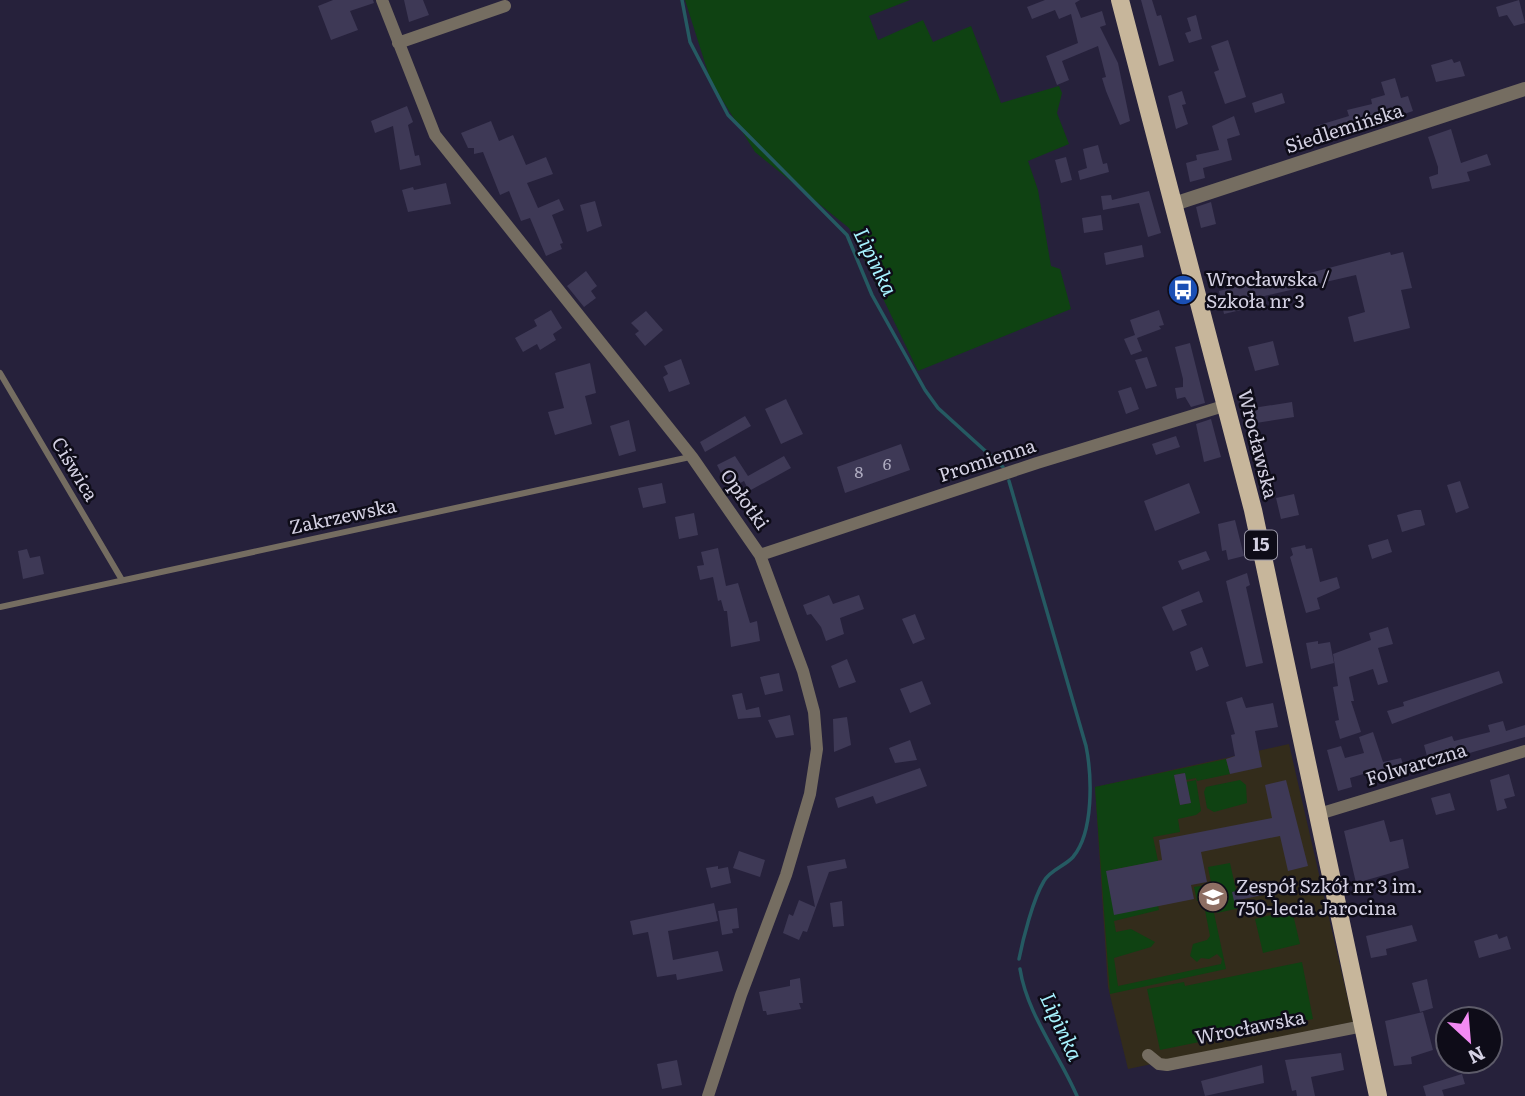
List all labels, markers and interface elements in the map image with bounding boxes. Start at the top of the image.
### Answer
street label: Siedlemińska [1281,95,1407,159]
water label: Lipinka [848,222,907,300]
place label: Wrocławska / Szkoła nr 3 [1206,264,1330,314]
bus stop icon: Wrocławska / Szkoła nr 3 [1166,273,1200,307]
street label: Wrocławska [1232,386,1286,502]
street label: Promienna [934,430,1040,488]
street label: Ciświca [46,431,106,507]
house number: 6 [883,451,892,475]
house number: 8 [855,459,864,483]
street label: Opłotki [715,462,777,535]
street label: Zakrzewska [287,490,400,540]
road number: 15 [1245,530,1277,560]
street label: Folwarczna [1362,734,1470,792]
place label: Zespół Szkół nr 3 im. 750-lecia Jarocina [1236,871,1423,921]
school or university icon: Zespół Szkół nr 3 im. 750-lecia Jarocina [1196,880,1230,914]
water label: Lipinka [1034,987,1093,1065]
street label: Wrocławska [1192,1001,1308,1050]
north arrow [1434,1005,1504,1075]
text: N [1464,1040,1490,1072]

